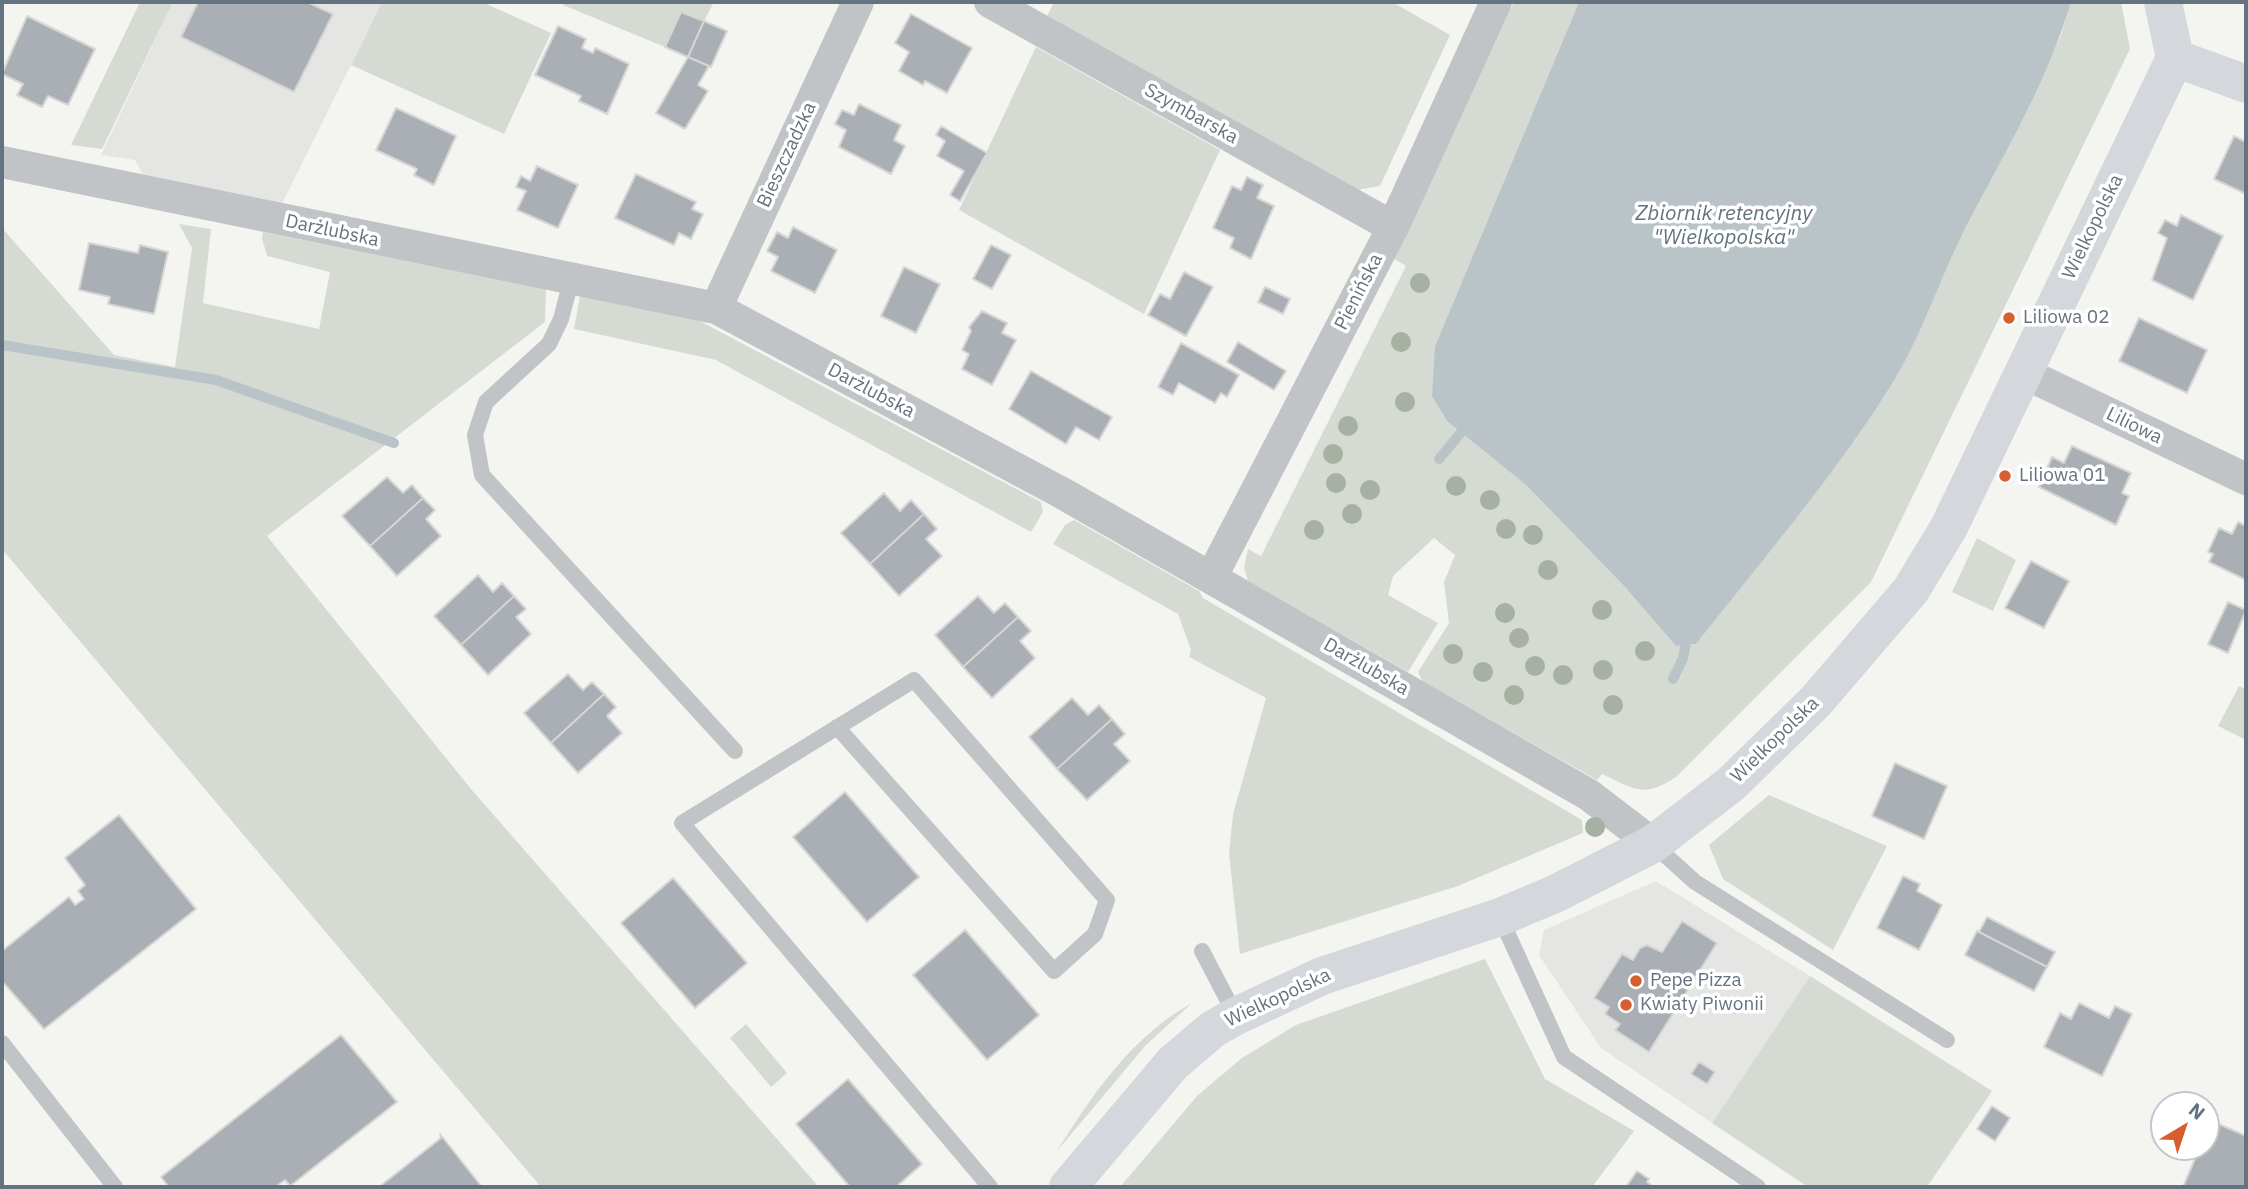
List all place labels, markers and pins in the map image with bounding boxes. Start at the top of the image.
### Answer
place label: Liliowa 02 [2023,307,2110,329]
marker: Liliowa 02 [2001,310,2017,326]
place label: Liliowa 01 [2019,465,2106,487]
marker: Liliowa 01 [1997,468,2013,484]
place label: Pepe Pizza [1650,970,1742,992]
marker: Pepe Pizza [1628,973,1644,989]
place label: Kwiaty Piwonii [1640,994,1764,1016]
marker: Kwiaty Piwonii [1618,997,1634,1013]

